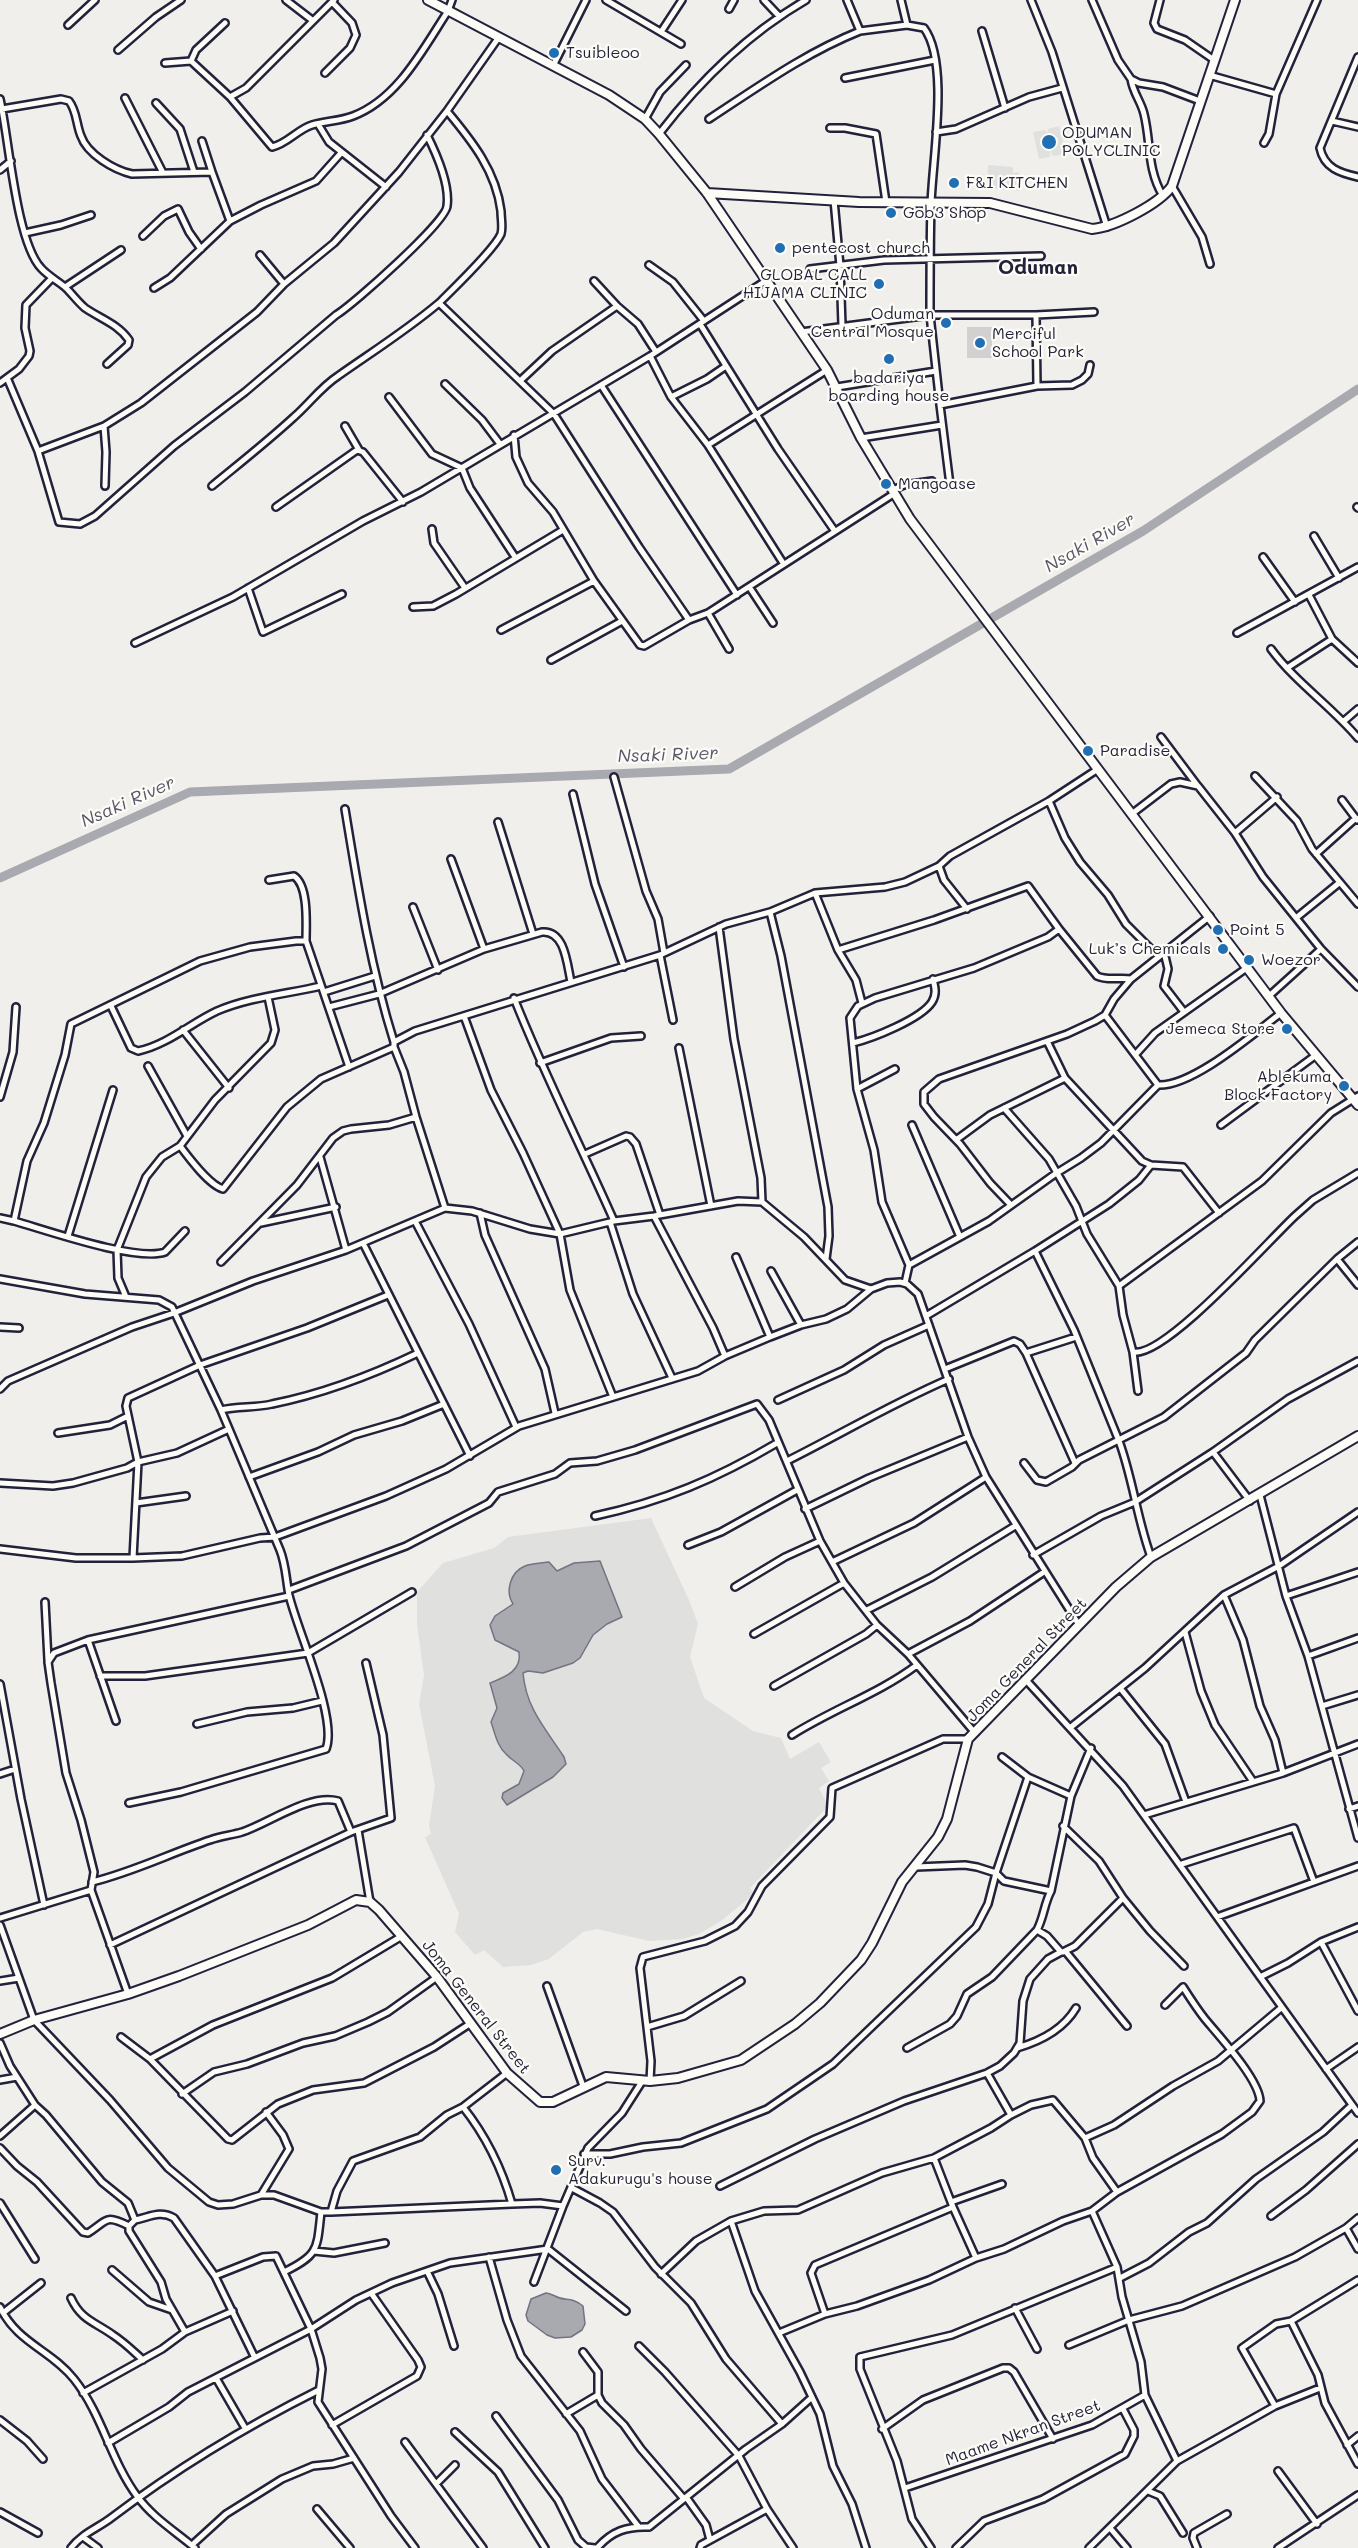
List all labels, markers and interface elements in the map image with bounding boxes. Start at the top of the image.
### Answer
place label: Tsuibleoo [566,43,639,63]
marker: Tsuibleoo [547,46,561,60]
place label: ODUMAN POLYCLINIC [1062,123,1160,161]
marker: ODUMAN POLYCLINIC [1040,133,1058,151]
place label: F&I KITCHEN [966,173,1068,193]
marker: F&I KITCHEN [947,176,961,190]
place label: Gob3 Shop [903,203,986,223]
marker: Gob3 Shop [884,206,898,220]
place label: pentecost church [792,238,930,258]
marker: pentecost church [773,241,787,255]
district label: Oduman [998,256,1078,280]
place label: GLOBAL CALL HIJAMA CLINIC [743,265,867,303]
marker: GLOBAL CALL HIJAMA CLINIC [872,277,886,291]
place label: Oduman Central Mosque [811,304,934,342]
marker: Oduman Central Mosque [939,316,953,330]
place label: Merciful School Park [992,324,1084,362]
marker: Merciful School Park [973,336,987,350]
marker: badariya boarding house [882,352,896,366]
place label: badariya boarding house [829,368,949,406]
place label: Mangoase [898,474,976,494]
marker: Mangoase [879,477,893,491]
water label: Nsaki River [1041,508,1139,578]
place label: Paradise [1100,741,1170,761]
water label: Nsaki River [617,742,719,768]
marker: Paradise [1081,744,1095,758]
water label: Nsaki River [78,772,178,832]
place label: Point 5 [1230,920,1285,940]
marker: Point 5 [1211,923,1225,937]
place label: Luk’s Chemicals [1089,939,1211,959]
marker: Luk’s Chemicals [1216,942,1230,956]
place label: Woezor [1261,950,1321,970]
marker: Woezor [1242,953,1256,967]
place label: Jemeca Store [1166,1019,1275,1039]
marker: Jemeca Store [1280,1022,1294,1036]
place label: Ablekuma Block Factory [1224,1067,1332,1105]
marker: Ablekuma Block Factory [1337,1079,1351,1093]
street label: Joma General Street [963,1594,1091,1726]
street label: Joma General Street [418,1936,534,2078]
place label: Surv. Adakurugu's house [568,2151,713,2189]
marker: Surv. Adakurugu's house [549,2163,563,2177]
street label: Maame Nkran Street [943,2396,1103,2470]

